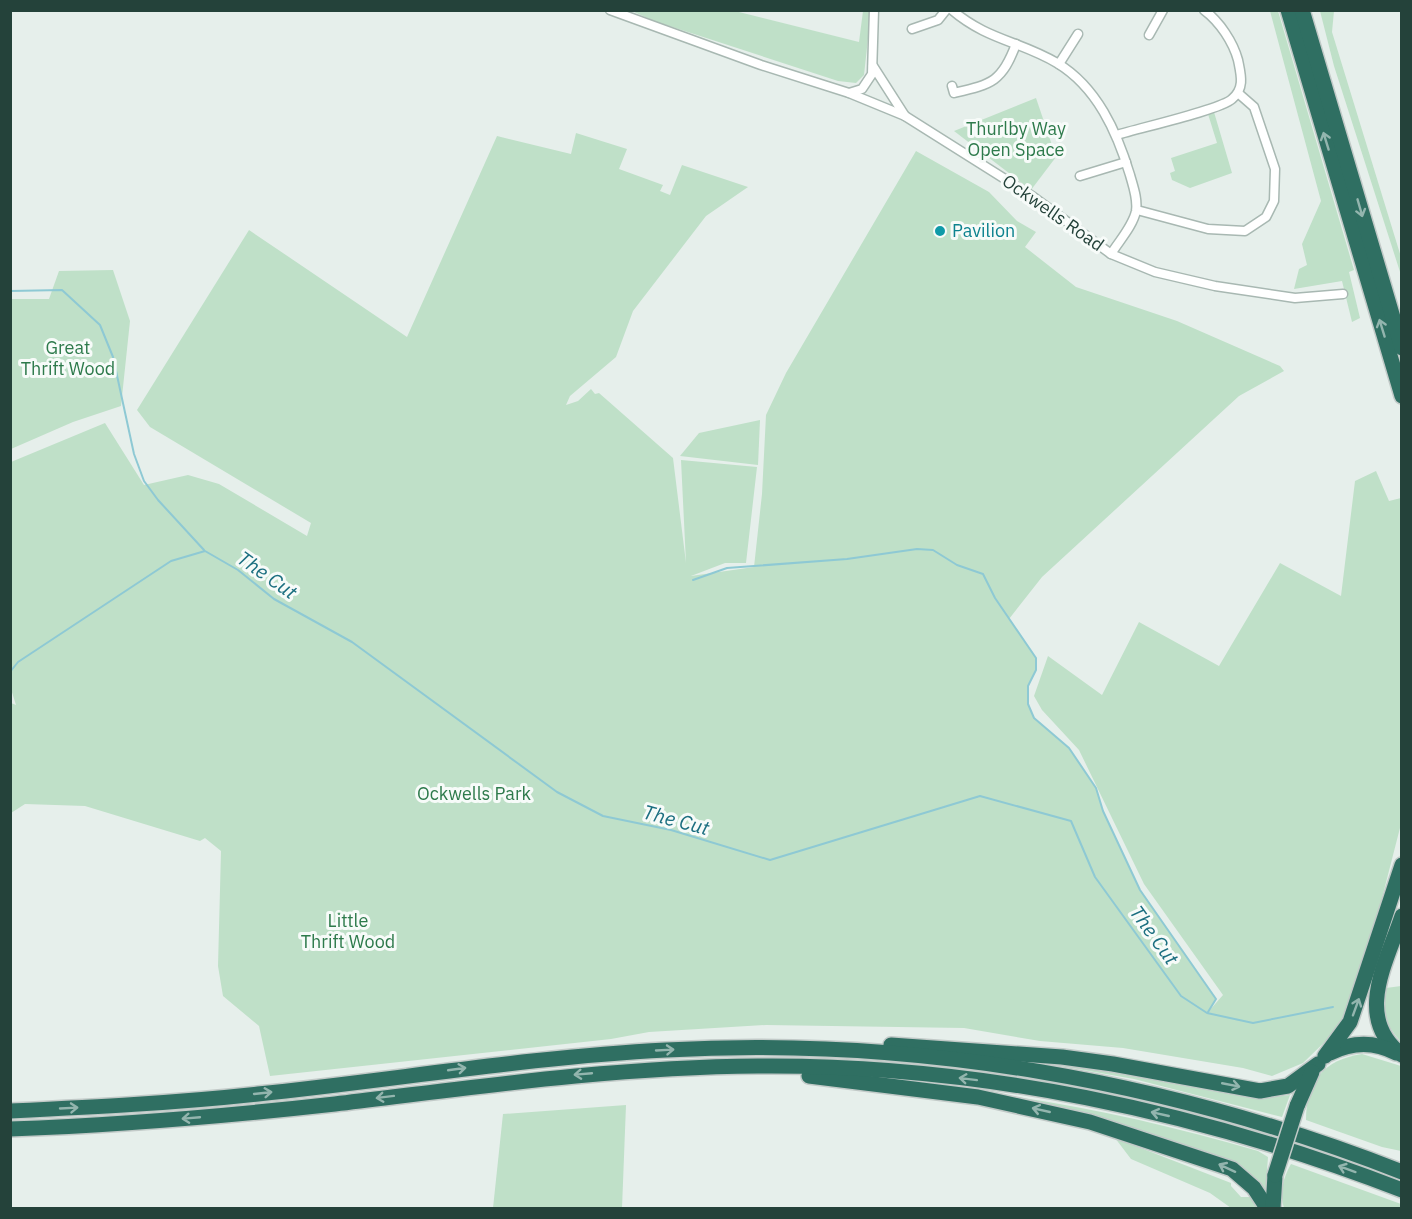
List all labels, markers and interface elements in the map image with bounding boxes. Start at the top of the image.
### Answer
park label: Thurlby Way Open Space [966,117,1066,161]
one-way arrow [1320,132,1331,151]
street label: Ockwells Road [998,169,1109,256]
one-way arrow [1355,198,1366,217]
place label: Pavilion [952,219,1015,242]
marker: Pavilion [933,224,947,238]
one-way arrow [1376,318,1387,337]
park label: Great Thrift Wood [21,336,115,380]
water label: The Cut [232,544,303,605]
park label: Ockwells Park [417,782,532,805]
water label: The Cut [640,798,713,841]
water label: The Cut [1124,900,1185,970]
park label: Little Thrift Wood [301,909,395,953]
one-way arrow [1351,998,1362,1017]
one-way arrow [654,1044,674,1055]
one-way arrow [446,1064,466,1075]
one-way arrow [574,1069,594,1080]
one-way arrow [959,1074,979,1085]
one-way arrow [1220,1080,1240,1091]
one-way arrow [253,1088,273,1099]
one-way arrow [375,1092,395,1103]
one-way arrow [58,1103,78,1114]
one-way arrow [1032,1103,1051,1115]
one-way arrow [1151,1107,1170,1119]
one-way arrow [181,1113,201,1124]
one-way arrow [1219,1161,1237,1173]
one-way arrow [1338,1163,1357,1174]

